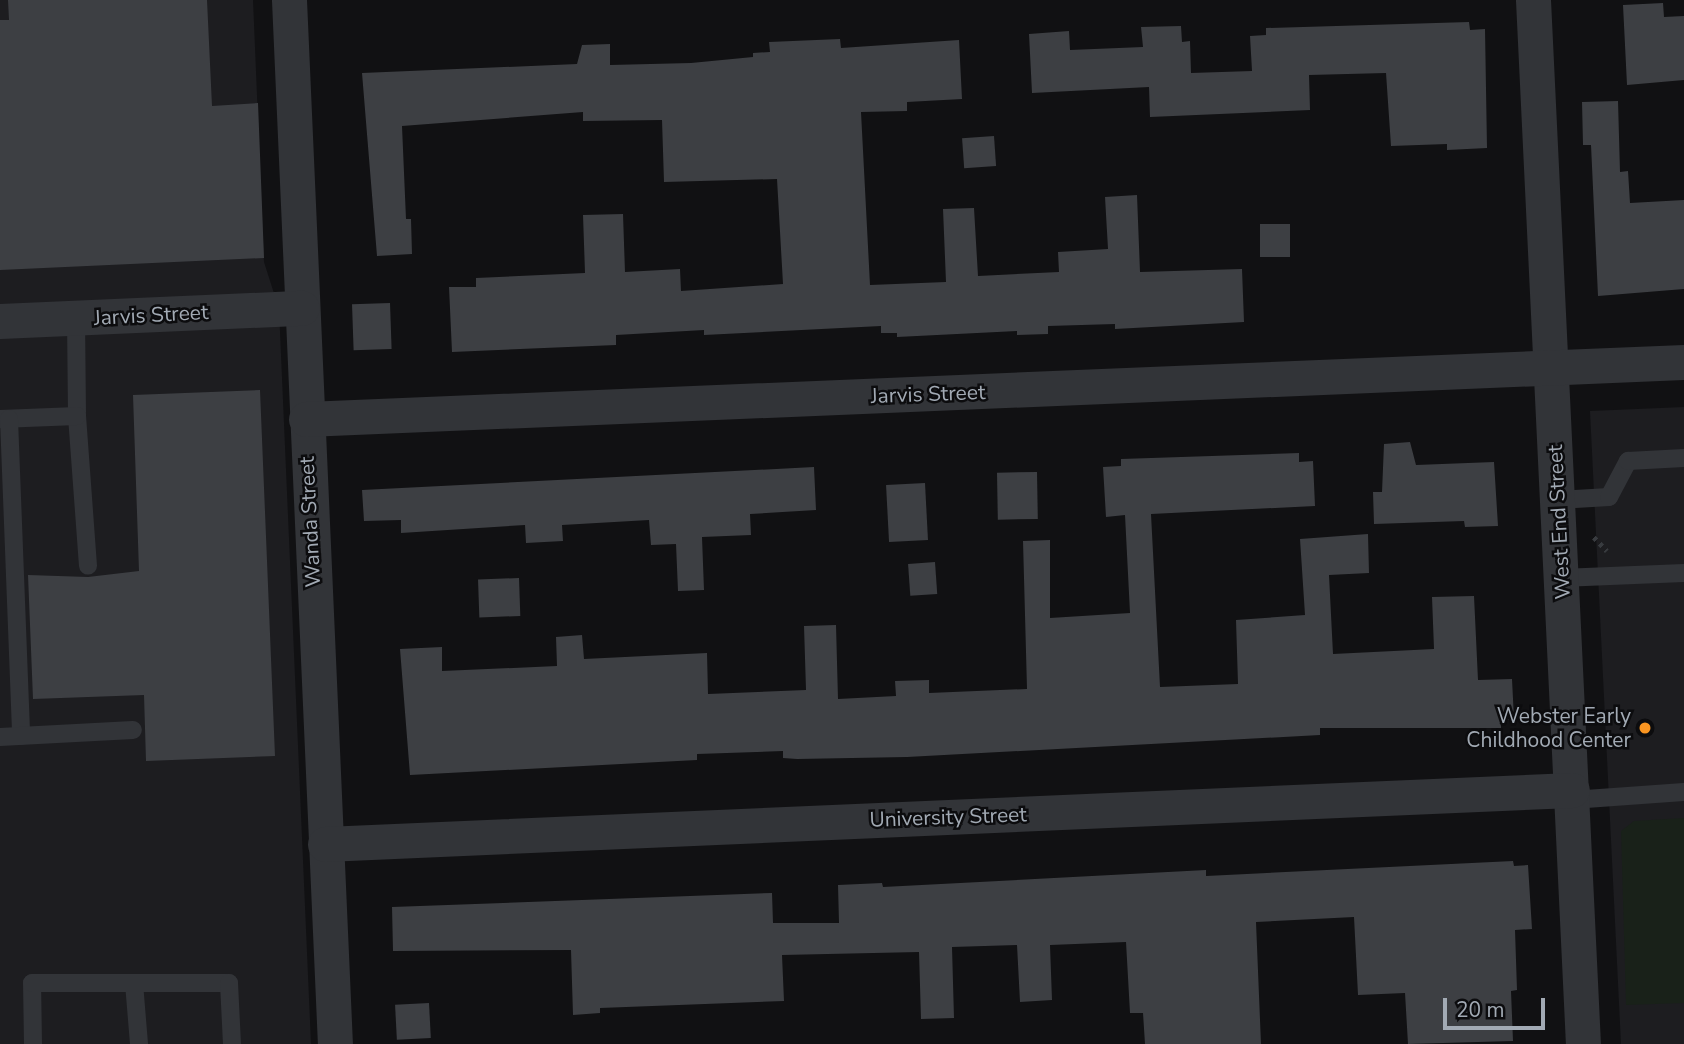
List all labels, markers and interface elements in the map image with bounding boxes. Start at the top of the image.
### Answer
street label: Jarvis Street [93,299,209,331]
street label: Jarvis Street [870,379,986,409]
street label: West End Street [1542,444,1576,600]
street label: Wanda Street [294,456,326,588]
place label: Webster Early Childhood Center [1466,703,1631,753]
marker: Webster Early Childhood Center [1637,720,1653,736]
street label: University Street [869,802,1027,832]
scale bar [1446,984,1548,1028]
text: 20 m [1456,996,1505,1024]

